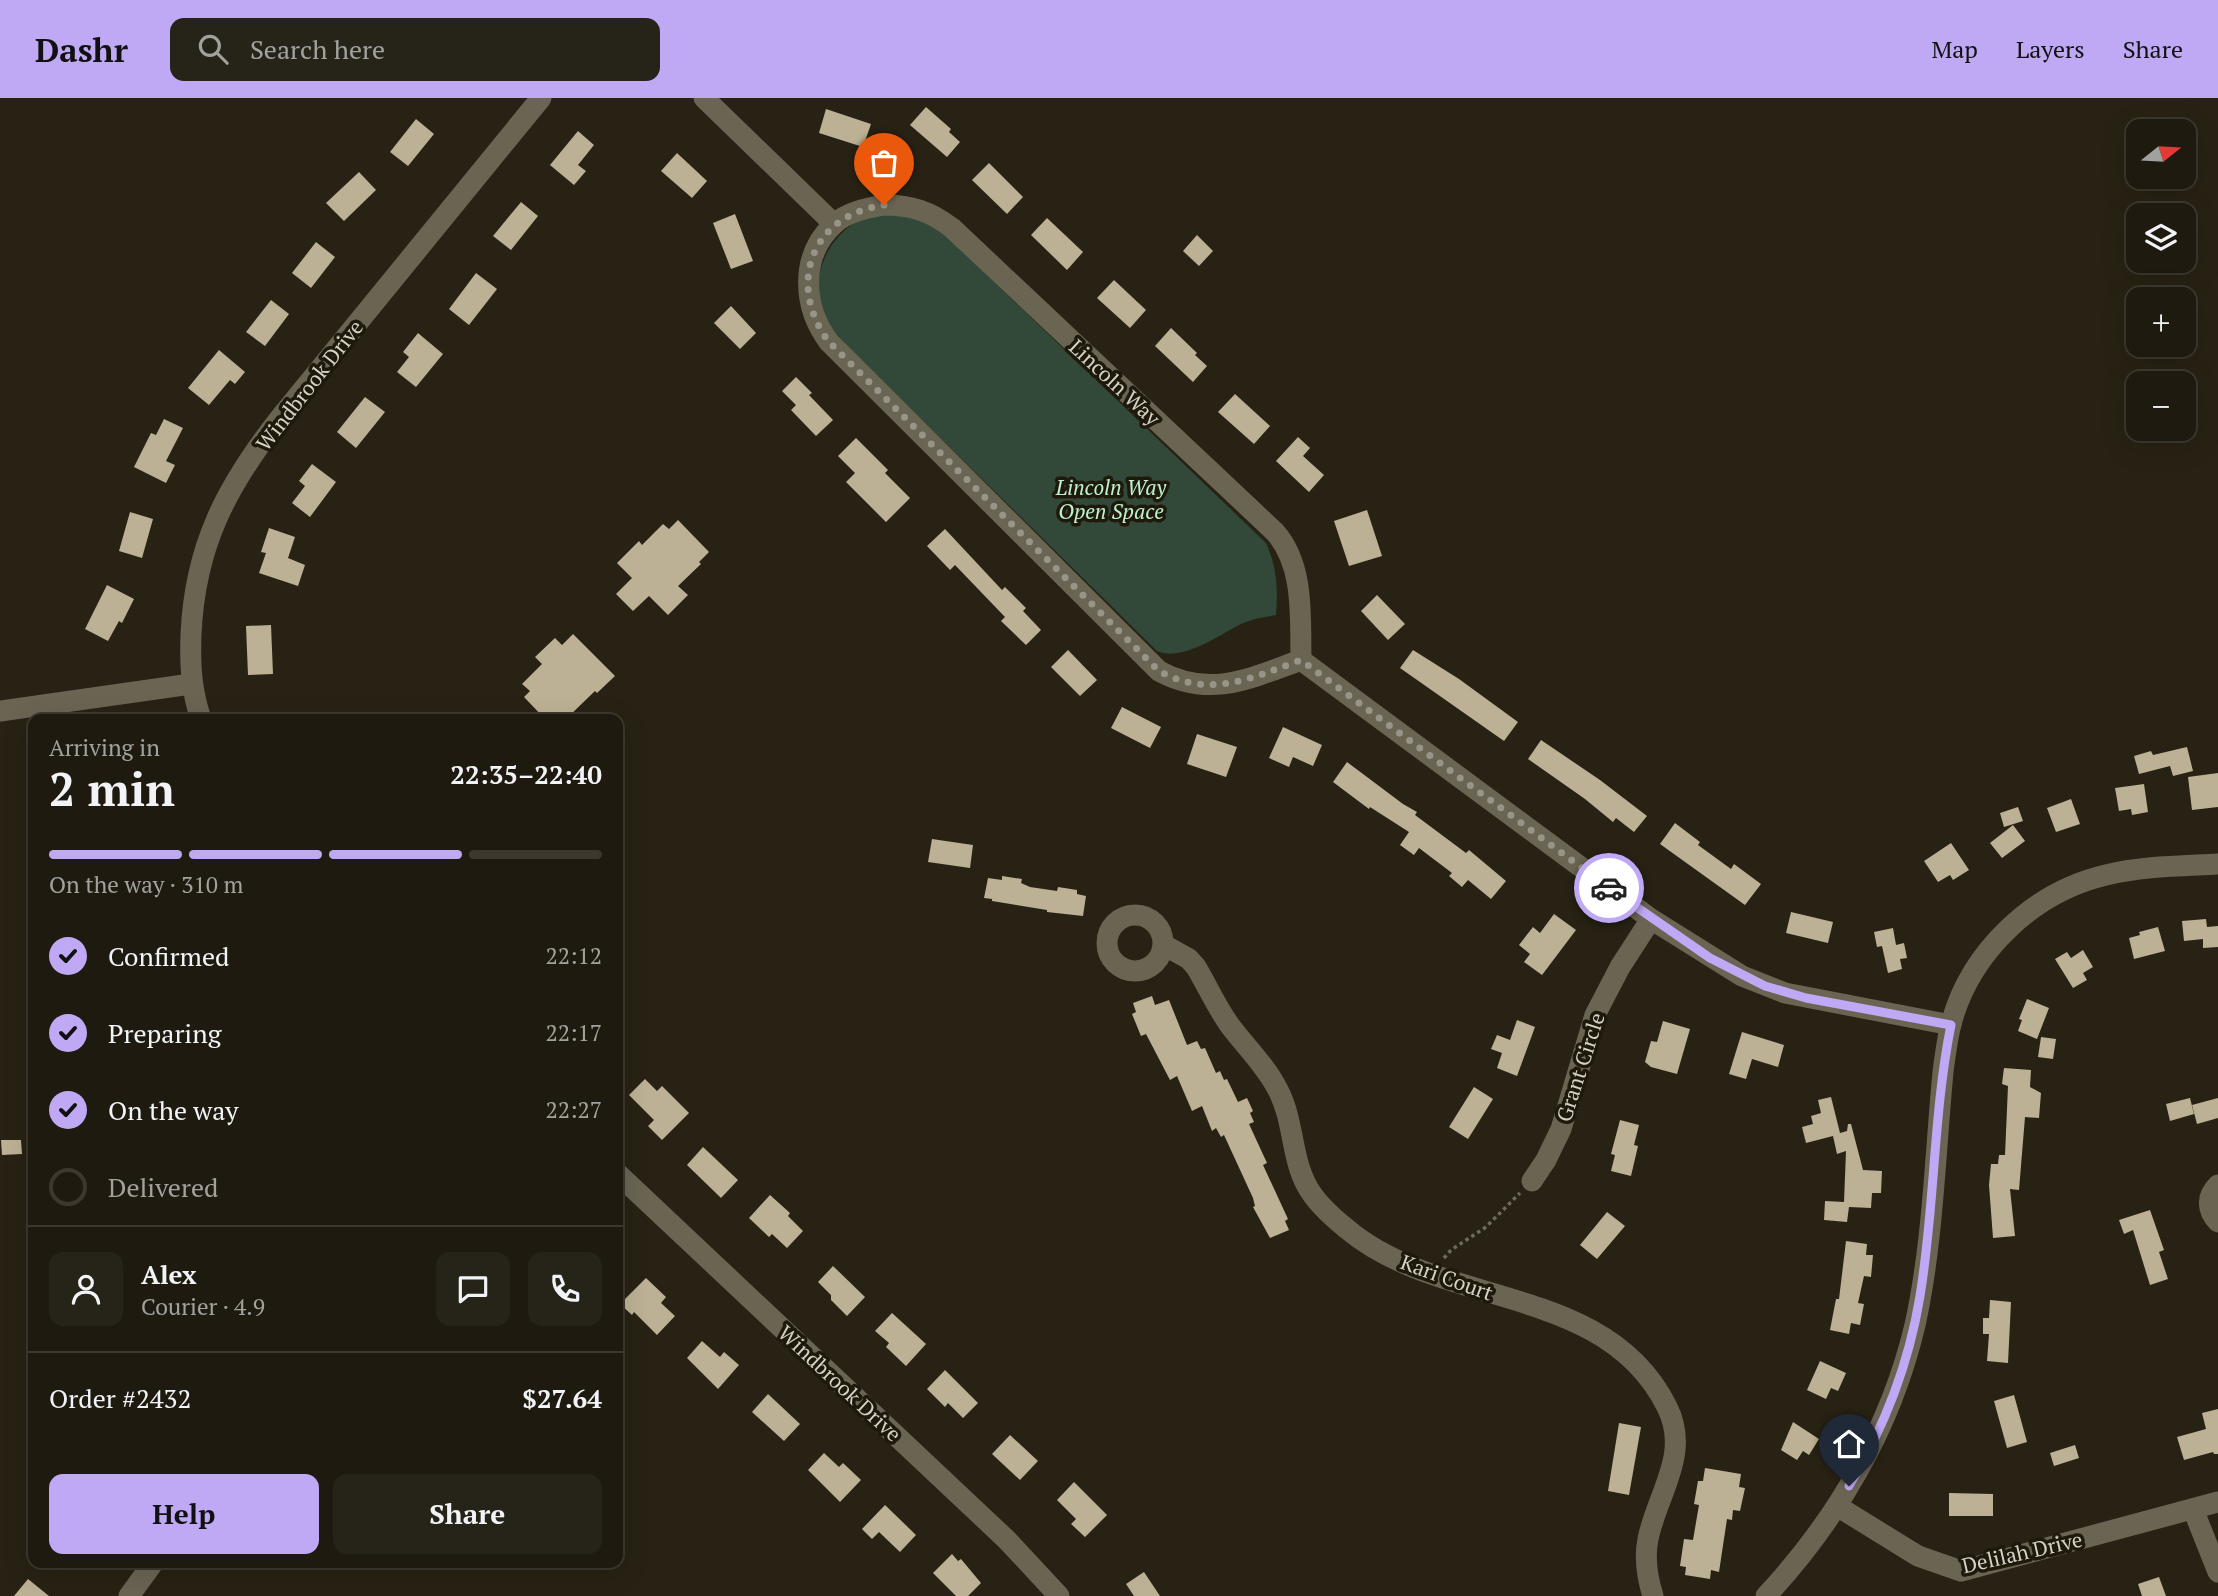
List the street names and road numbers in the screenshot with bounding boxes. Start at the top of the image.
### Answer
street label: Windbrook Drive [249,314,369,456]
street label: Lincoln Way [1064,333,1167,432]
street label: Grant Circle [1549,1009,1611,1125]
street label: Kari Court [1397,1247,1497,1307]
street label: Windbrook Drive [772,1319,908,1447]
street label: Delilah Drive [1959,1525,2085,1579]

